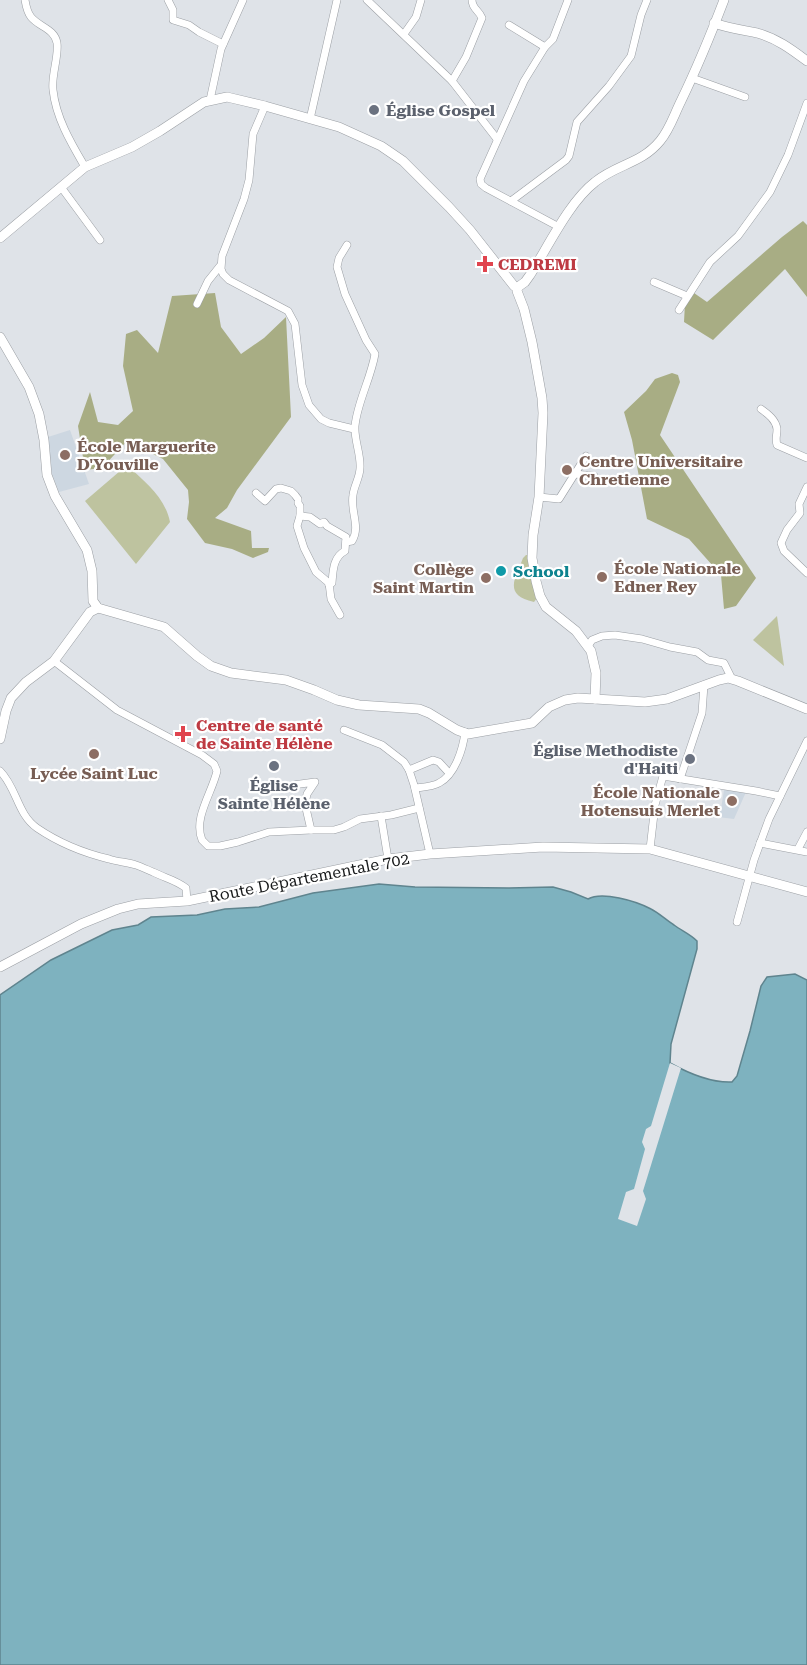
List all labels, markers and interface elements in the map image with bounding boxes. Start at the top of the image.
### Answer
place label: Église Gospel [386,101,496,120]
marker: Église Gospel [367,103,381,117]
marker: CEDREMI [476,255,494,273]
place label: CEDREMI [498,255,576,274]
place label: École Marguerite D'Youville [77,437,216,474]
marker: École Marguerite D'Youville [58,448,72,462]
place label: Centre Universitaire Chretienne [579,452,743,489]
marker: Centre Universitaire Chretienne [560,463,574,477]
place label: École Nationale Edner Rey [614,559,741,596]
place label: Collège Saint Martin [373,560,474,597]
place label: School [513,562,570,581]
marker: School [494,564,508,578]
marker: École Nationale Edner Rey [595,570,609,584]
marker: Collège Saint Martin [479,571,493,585]
place label: Centre de santé de Sainte Hélène [196,716,333,753]
marker: Centre de santé de Sainte Hélène [174,725,192,743]
place label: Église Methodiste d'Haiti [533,741,679,778]
marker: Lycée Saint Luc [87,747,101,761]
marker: Église Methodiste d'Haiti [683,752,697,766]
marker: Église Sainte Hélène [267,759,281,773]
place label: Lycée Saint Luc [30,764,158,783]
place label: Église Sainte Hélène [218,776,330,813]
place label: École Nationale Hotensuis Merlet [581,783,721,820]
marker: École Nationale Hotensuis Merlet [725,794,739,808]
street label: Route Départementale 702 [207,849,411,906]

